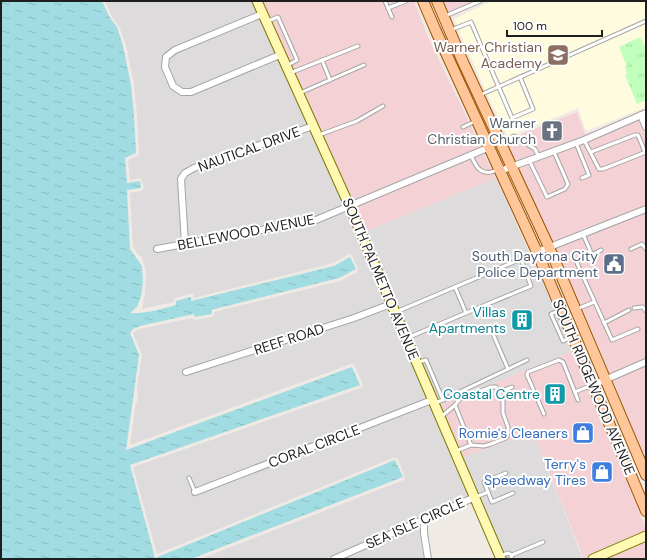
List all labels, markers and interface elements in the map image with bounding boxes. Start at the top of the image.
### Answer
scale bar [507,12,602,38]
text: 100 m [513,18,547,34]
place label: Warner Christian Academy [434,38,542,72]
school or university icon: Warner Christian Academy [545,42,571,68]
place label: Warner Christian Church [427,114,536,148]
church icon: Warner Christian Church [539,118,565,144]
street label: NAUTICAL DRIVE [195,122,303,176]
street label: SOUTH PALMETTO AVENUE [339,195,423,363]
street label: BELLEWOOD AVENUE [176,210,316,254]
place label: South Daytona City Police Department [472,247,598,281]
public building icon: South Daytona City Police Department [601,251,627,277]
street label: SOUTH RIDGEWOOD AVENUE [549,296,639,478]
place label: Villas Apartments [429,303,506,337]
building icon: Villas Apartments [509,307,535,333]
street label: REEF ROAD [252,319,326,359]
building icon: Coastal Centre [542,381,568,407]
place label: Coastal Centre [443,385,540,403]
street label: CORAL CIRCLE [266,420,362,472]
shop icon: Romie's Cleaners [570,420,596,446]
place label: Romie's Cleaners [459,424,568,442]
place label: Terry's Speedway Tires [484,455,586,489]
shop icon: Terry's Speedway Tires [589,459,615,485]
street label: SEA ISLE CIRCLE [363,493,467,553]

